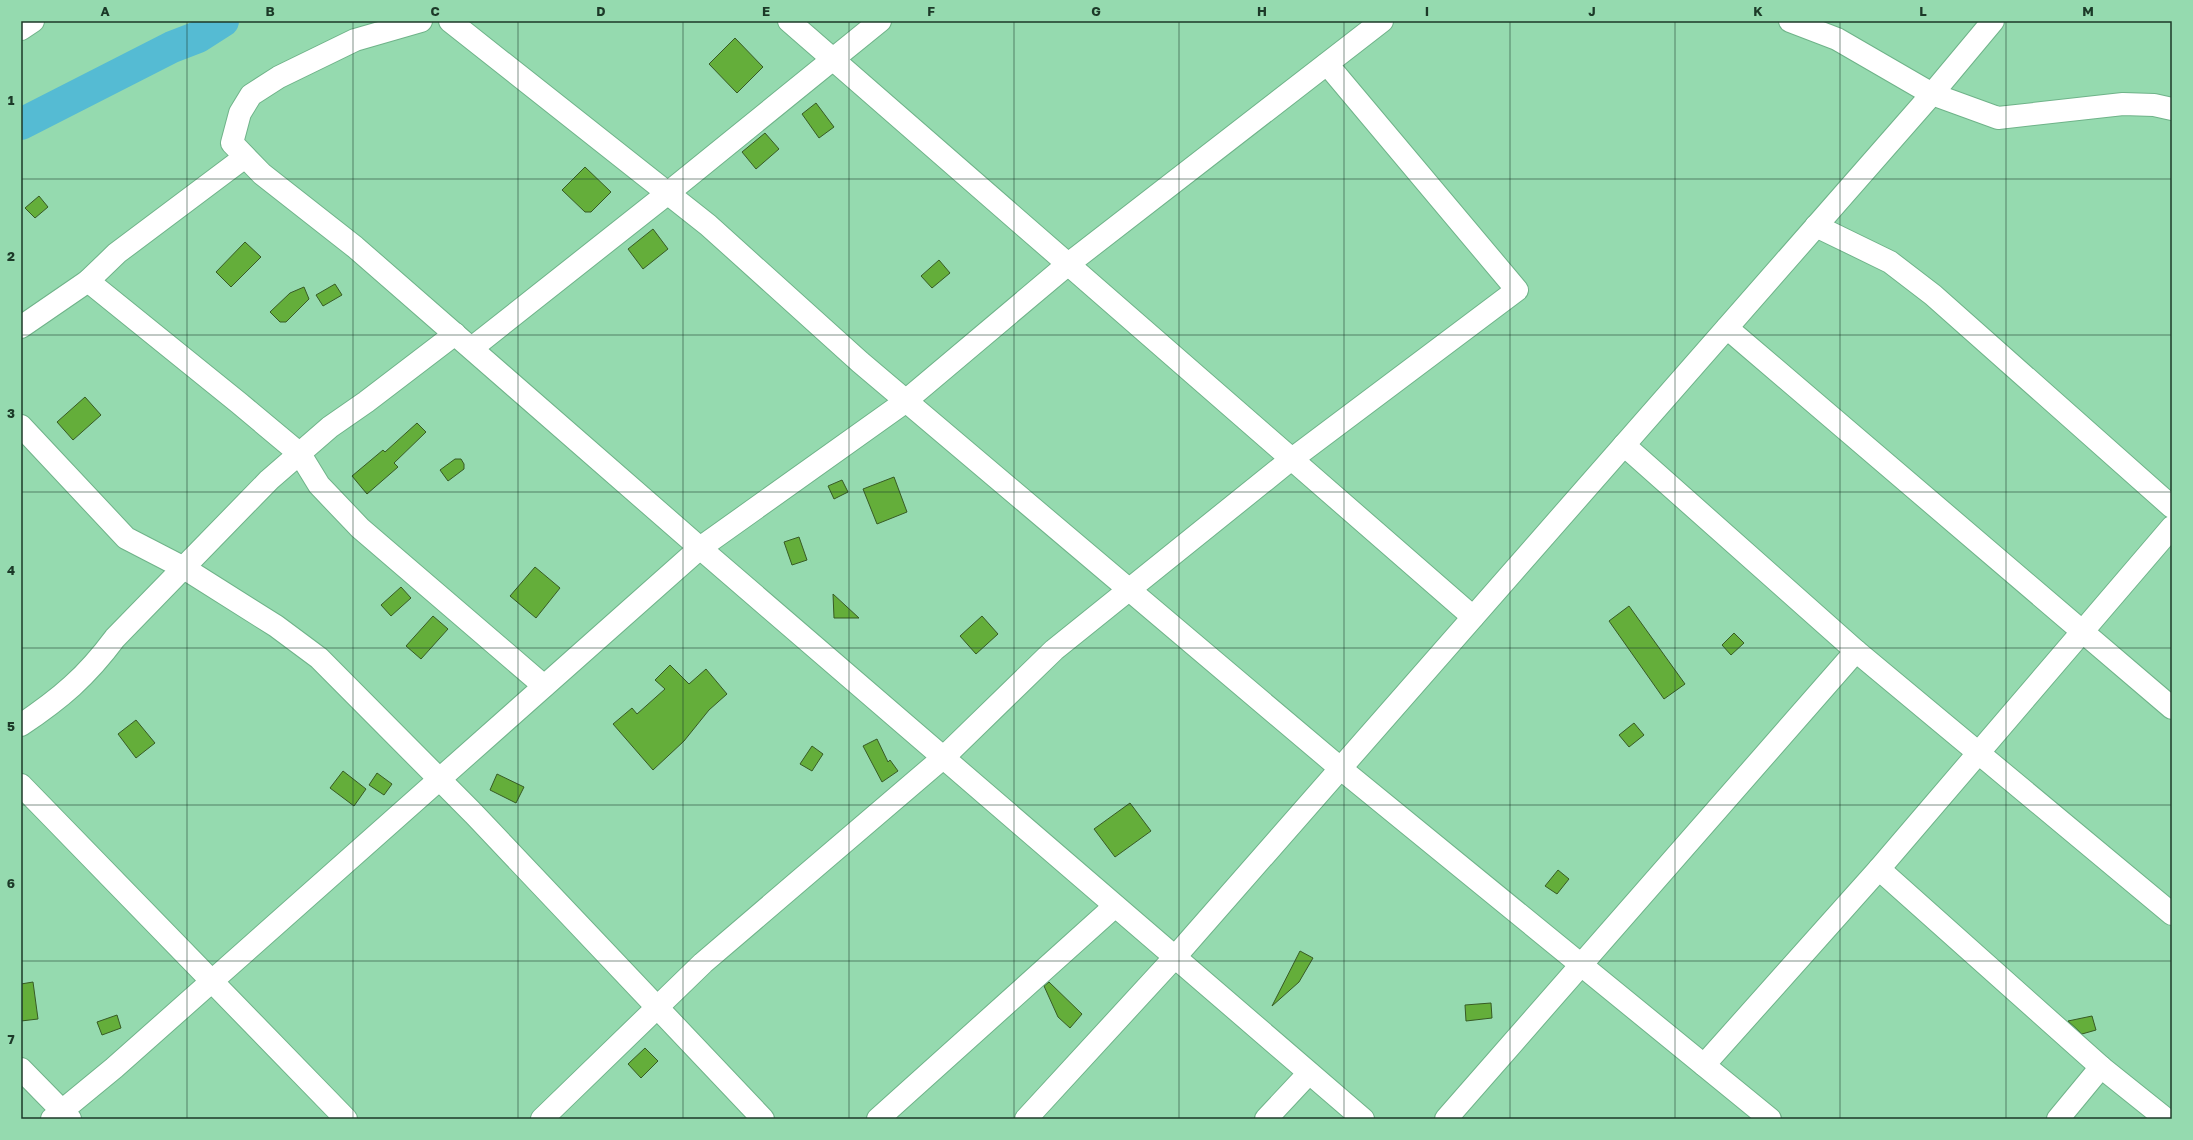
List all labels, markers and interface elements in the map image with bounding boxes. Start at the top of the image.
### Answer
text: A [100,3,110,19]
text: B [265,3,275,19]
text: C [430,3,440,19]
text: D [596,3,606,19]
text: E [762,3,770,19]
text: F [927,3,935,19]
text: G [1091,3,1101,19]
text: H [1257,3,1267,19]
text: I [1425,3,1429,19]
text: J [1588,3,1596,19]
text: K [1753,3,1763,19]
text: L [1919,3,1927,19]
text: M [2082,3,2094,19]
text: 1 [8,92,15,108]
text: 2 [7,248,15,264]
text: 3 [7,405,15,421]
text: 4 [7,562,15,578]
text: 5 [7,718,15,734]
text: 6 [7,875,15,891]
text: 7 [7,1031,15,1047]

